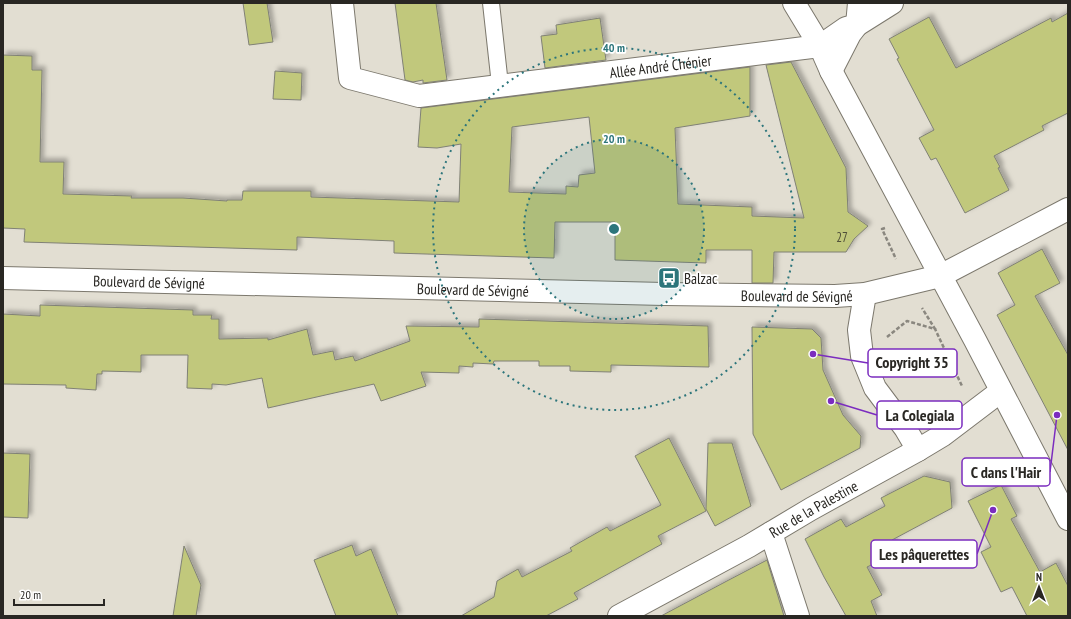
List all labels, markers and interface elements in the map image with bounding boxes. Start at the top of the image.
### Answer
text: 40 m [603,40,625,55]
street label: Allée André Chénier [608,50,713,82]
text: 20 m [603,131,625,146]
centre of rings [607,222,621,236]
house number: 27 [836,229,848,246]
bus stop icon: Balzac [656,265,682,291]
place label: Balzac [684,269,718,288]
street label: Boulevard de Sévigné [93,271,205,292]
street label: Boulevard de Sévigné [417,279,529,300]
street label: Boulevard de Sévigné [741,285,853,306]
callout: Copyright 35 [868,349,957,377]
text: Copyright 35 [875,352,949,372]
callout: La Colegiala [877,401,962,429]
text: La Colegiala [886,405,955,425]
callout: C dans l'Hair [962,458,1050,486]
text: C dans l'Hair [971,462,1042,482]
street label: Rue de la Palestine [765,476,861,541]
callout: Les pâquerettes [871,540,977,568]
text: Les pâquerettes [879,544,969,564]
north arrow [1019,567,1059,607]
text: N [1036,570,1042,584]
scale bar [14,581,104,607]
text: 20 m [20,587,41,602]

